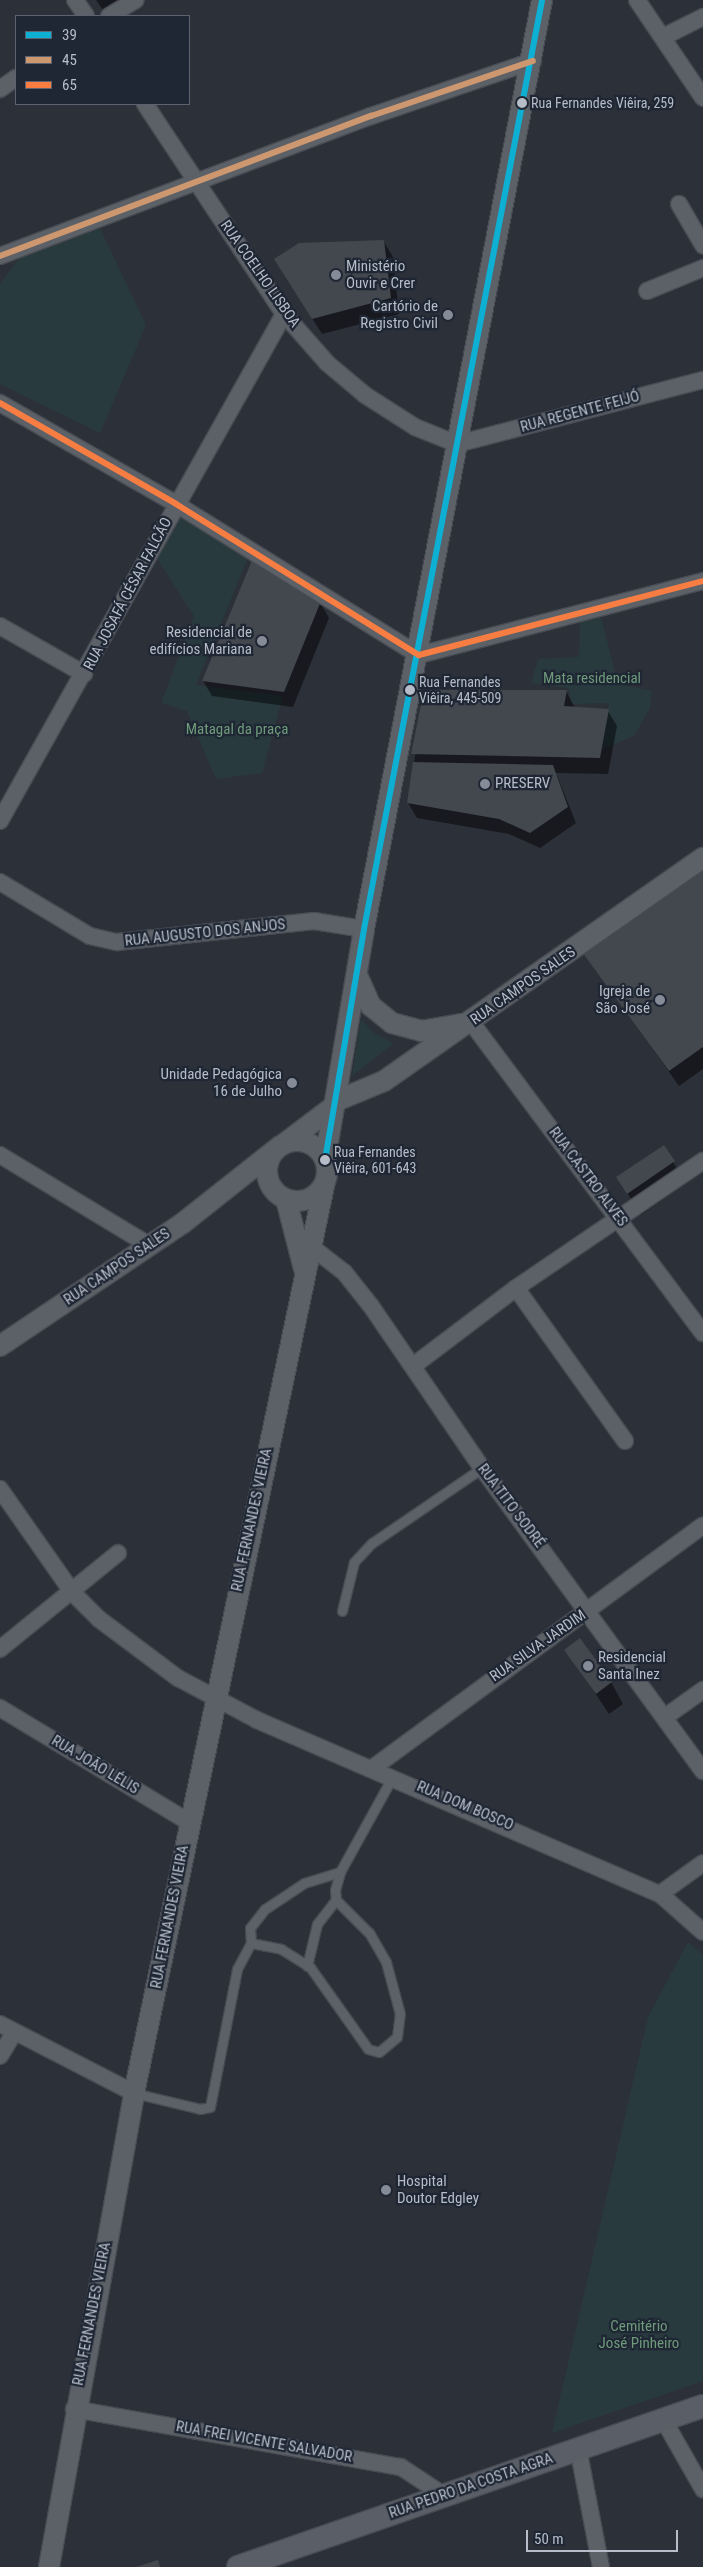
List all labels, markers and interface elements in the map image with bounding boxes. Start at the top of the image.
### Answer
legend [15,15,190,105]
text: 39 [62,26,77,44]
text: 45 [62,51,77,69]
text: 65 [62,76,77,94]
place label: Rua Fernandes Viêira, 259 [531,95,674,111]
marker: Rua Fernandes Viêira, 259 [517,98,527,108]
street label: RUA COELHO LISBOA [216,217,304,331]
place label: Ministério Ouvir e Crer [346,257,415,292]
marker: Ministério Ouvir e Crer [330,269,342,281]
place label: Cartório de Registro Civil [360,297,438,332]
marker: Cartório de Registro Civil [442,309,454,321]
street label: RUA REGENTE FEIJÓ [518,387,642,437]
street label: RUA JOSAFÁ CÉSAR FALCÃO [80,515,176,673]
place label: Residencial de edifícios Mariana [149,623,252,658]
marker: Residencial de edifícios Mariana [256,635,268,647]
park label: Mata residencial [543,670,641,688]
place label: Rua Fernandes Viêira, 445-509 [419,674,501,706]
marker: Rua Fernandes Viêira, 445-509 [405,685,415,695]
park label: Matagal da praça [186,721,288,739]
place label: PRESERV [495,775,550,793]
marker: PRESERV [479,778,491,790]
street label: RUA AUGUSTO DOS ANJOS [124,916,286,950]
street label: RUA CAMPOS SALES [467,943,579,1029]
place label: Igreja de São José [595,982,650,1017]
marker: Igreja de São José [654,994,666,1006]
place label: Unidade Pedagógica 16 de Julho [161,1065,282,1100]
marker: Unidade Pedagógica 16 de Julho [286,1077,298,1089]
street label: RUA CASTRO ALVES [545,1124,631,1230]
place label: Rua Fernandes Viêira, 601-643 [334,1144,416,1176]
marker: Rua Fernandes Viêira, 601-643 [320,1155,330,1165]
street label: RUA CAMPOS SALES [61,1225,173,1309]
street label: RUA FERNANDES VIEIRA [228,1447,276,1593]
street label: RUA TITO SODRÉ [474,1460,548,1552]
street label: RUA SILVA JARDIM [487,1606,589,1686]
place label: Residencial Santa Inez [598,1648,666,1683]
marker: Residencial Santa Inez [582,1660,594,1672]
street label: RUA JOÃO LÉLIS [48,1732,142,1798]
street label: RUA DOM BOSCO [414,1778,516,1834]
street label: RUA FERNANDES VIEIRA [147,1844,193,1990]
place label: Hospital Doutor Edgley [397,2172,479,2207]
marker: Hospital Doutor Edgley [379,2183,393,2197]
street label: RUA FERNANDES VIEIRA [69,2241,115,2387]
park label: Cemitério José Pinheiro [599,2317,679,2352]
street label: RUA FREI VICENTE SALVADOR [175,2418,353,2466]
street label: RUA PEDRO DA COSTA AGRA [387,2449,555,2523]
scale bar [528,2520,680,2552]
text: 50 m [534,2530,564,2548]

